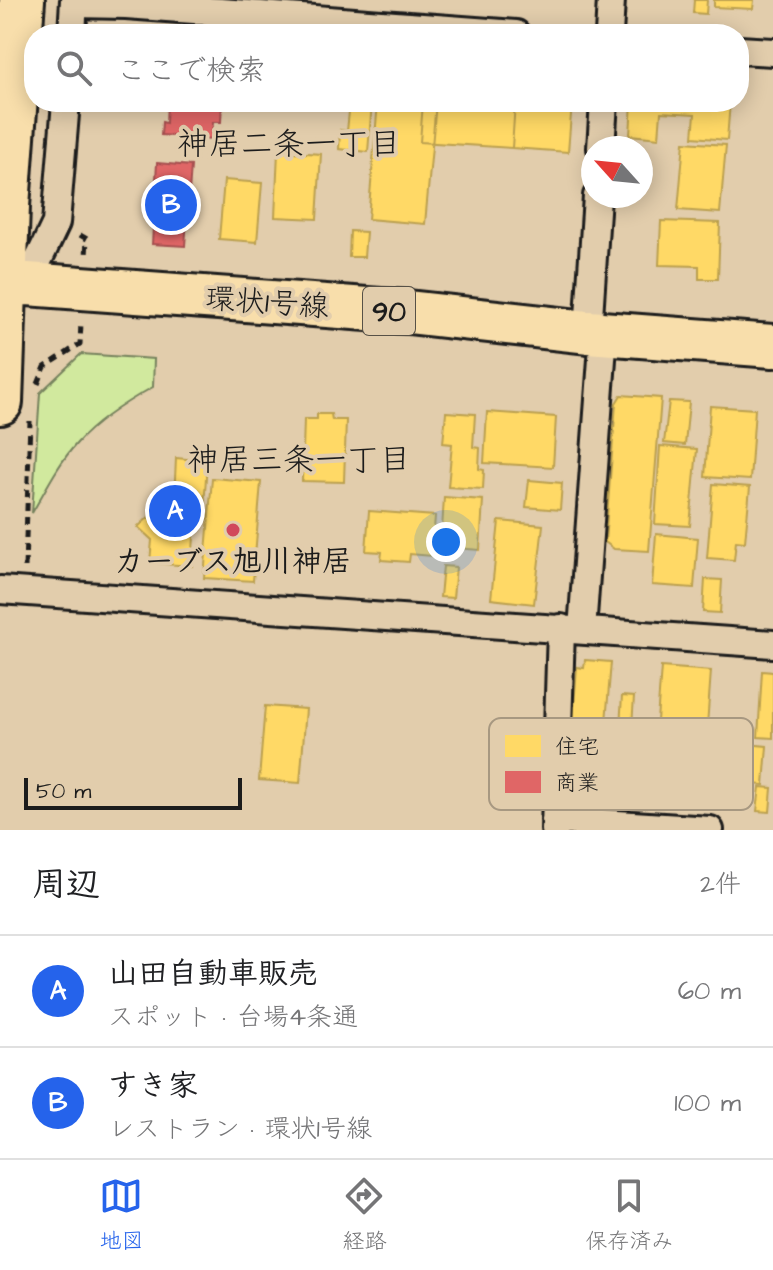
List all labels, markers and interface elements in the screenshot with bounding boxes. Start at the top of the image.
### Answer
search box [24,24,749,112]
icon: search [52,46,96,90]
text: ここで検索 [116,50,266,92]
district label: 神居二条一丁目 [177,122,401,167]
north arrow [581,136,653,208]
pin: B [145,175,197,235]
street label: 環状1号線 [204,278,330,328]
road number: 90 [363,287,415,335]
district label: 神居三条一丁目 [187,438,411,483]
pin: A [149,481,201,541]
marker: カーブス旭川神居 [224,521,242,539]
your location [426,522,466,562]
place label: カーブス旭川神居 [114,541,352,583]
legend [489,718,753,810]
text: 住宅 [555,732,599,763]
text: 商業 [555,768,599,799]
scale bar [24,774,242,810]
text: 50 m [36,776,91,807]
text: 周辺 [32,861,100,909]
text: 2件 [700,866,741,902]
text: 山田自動車販売 [108,953,318,995]
text: A [50,973,66,1009]
text: 60 m [678,973,741,1009]
text: スポット · 台場4条通 [108,999,358,1035]
text: すき家 [108,1065,198,1107]
text: B [49,1085,67,1121]
text: 100 m [674,1085,741,1121]
text: レストラン · 環状1号線 [108,1111,372,1147]
tab: 地図 [99,1174,144,1257]
tab: 経路 [342,1174,387,1257]
tab: 保存済み [585,1174,674,1257]

